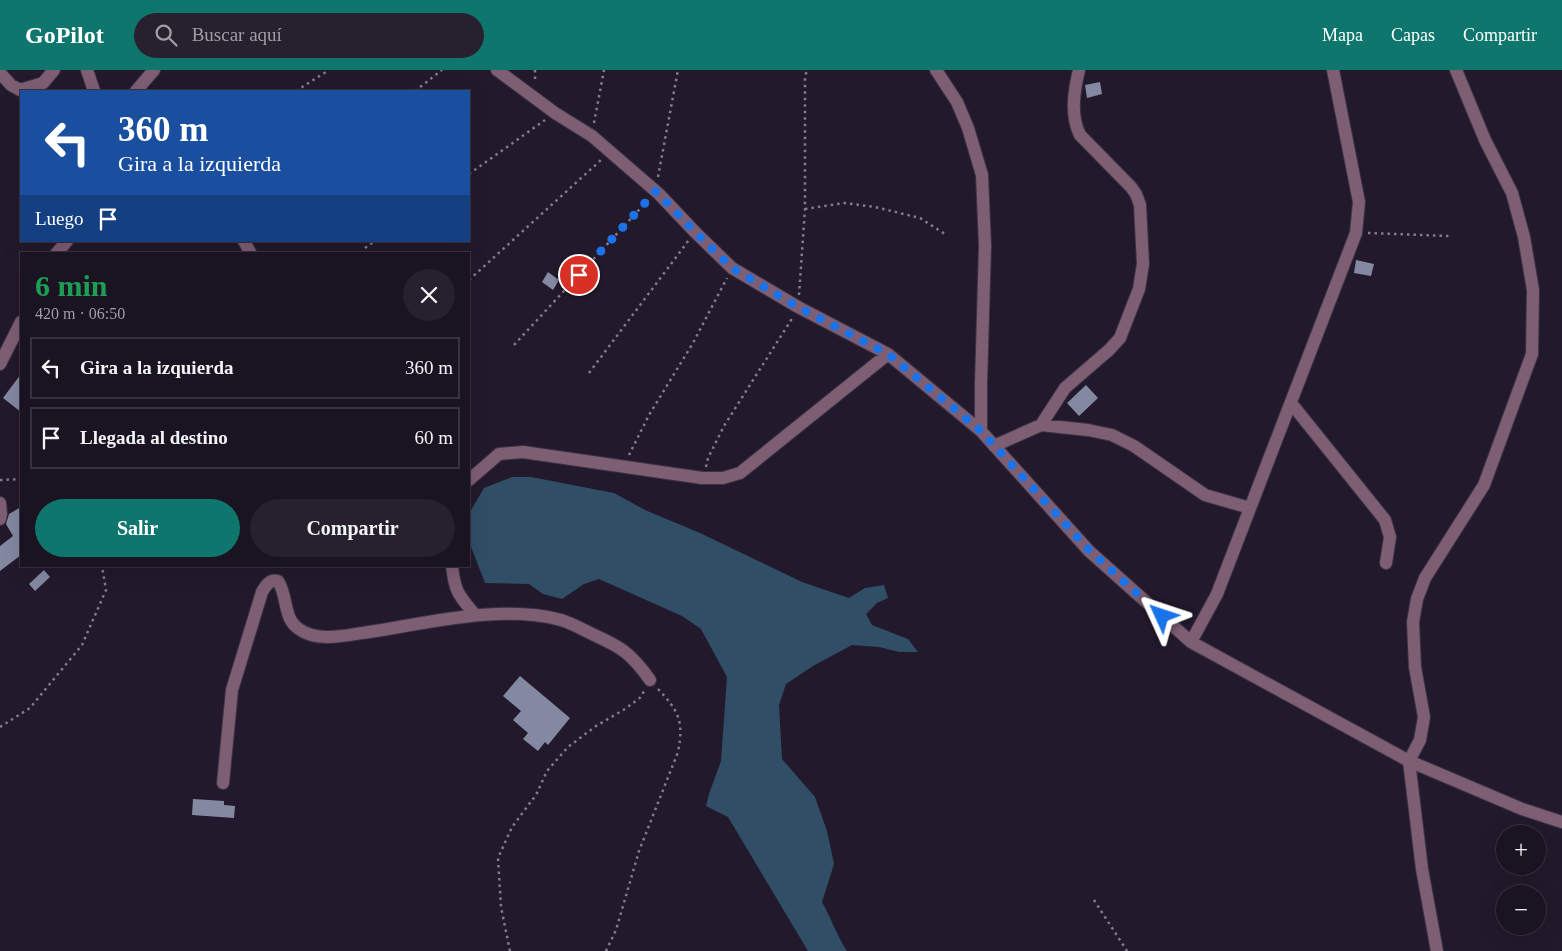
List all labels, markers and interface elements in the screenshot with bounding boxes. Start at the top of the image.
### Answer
search box [134,13,484,58]
icon: search [152,21,180,49]
text: GoPilot [25,22,104,48]
text: Buscar aquí [192,24,282,45]
text: Mapa [1322,25,1363,45]
text: Capas [1391,25,1435,45]
text: Compartir [1463,25,1537,45]
icon: left [35,110,100,175]
text: 360 m [118,110,208,149]
text: Gira a la izquierda [118,151,281,176]
icon: arrive [94,205,122,233]
text: Luego [35,208,84,229]
pin [558,254,600,296]
icon: arrive [565,261,593,289]
text: 6 min [35,269,108,302]
button: close [403,269,455,321]
text: 420 m · 06:50 [35,305,125,322]
icon: left [37,354,65,382]
text: Gira a la izquierda [80,357,234,378]
text: 360 m [405,357,453,378]
icon: arrive [37,424,65,452]
text: Llegada al destino [80,427,228,448]
text: 60 m [414,427,453,448]
button: Salir [35,499,240,557]
button: Compartir [250,499,455,557]
position arrow [1135,589,1187,641]
map controls [1496,825,1546,935]
button: + [1496,825,1546,875]
button: − [1496,885,1546,935]

